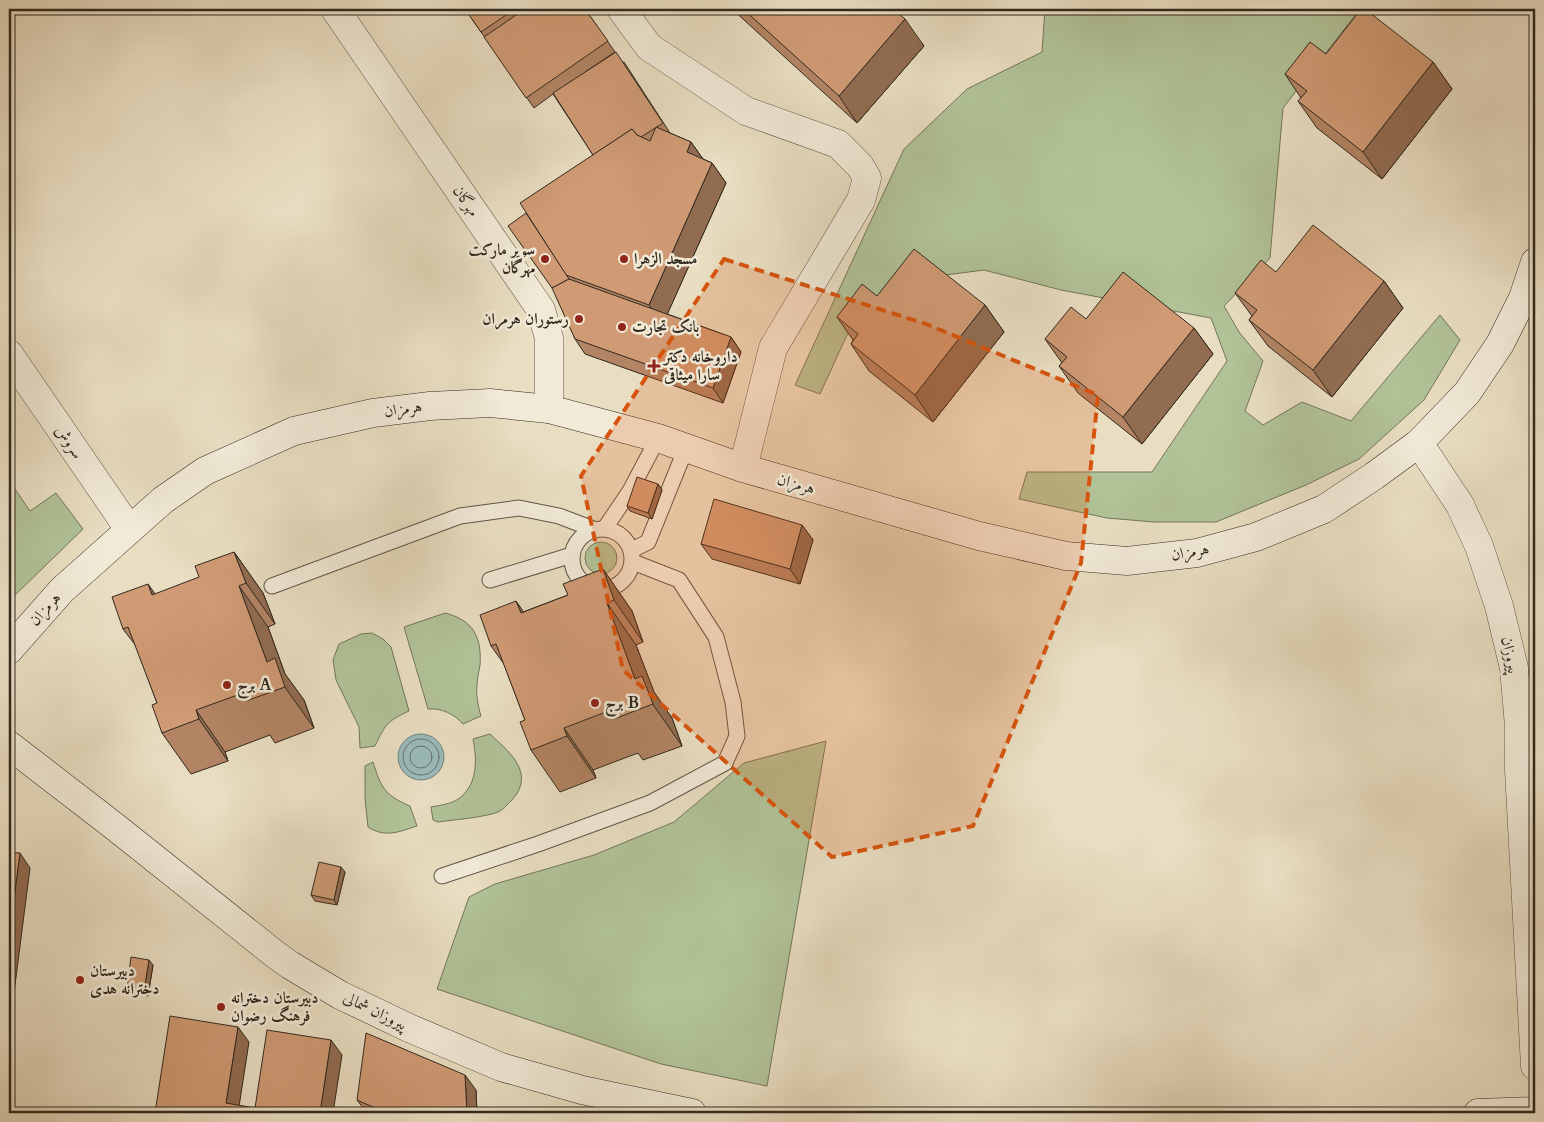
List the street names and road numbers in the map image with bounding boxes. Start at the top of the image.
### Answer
street label: مهرگان [448,181,484,221]
street label: هرمزان [382,395,424,423]
street label: سروش [49,421,89,463]
street label: هرمزان [774,468,818,500]
street label: هرمزان [1169,538,1211,566]
street label: هرمزان [24,587,66,631]
street label: پیروزان [1496,635,1525,676]
street label: پیروزان شمالی [340,986,411,1036]

